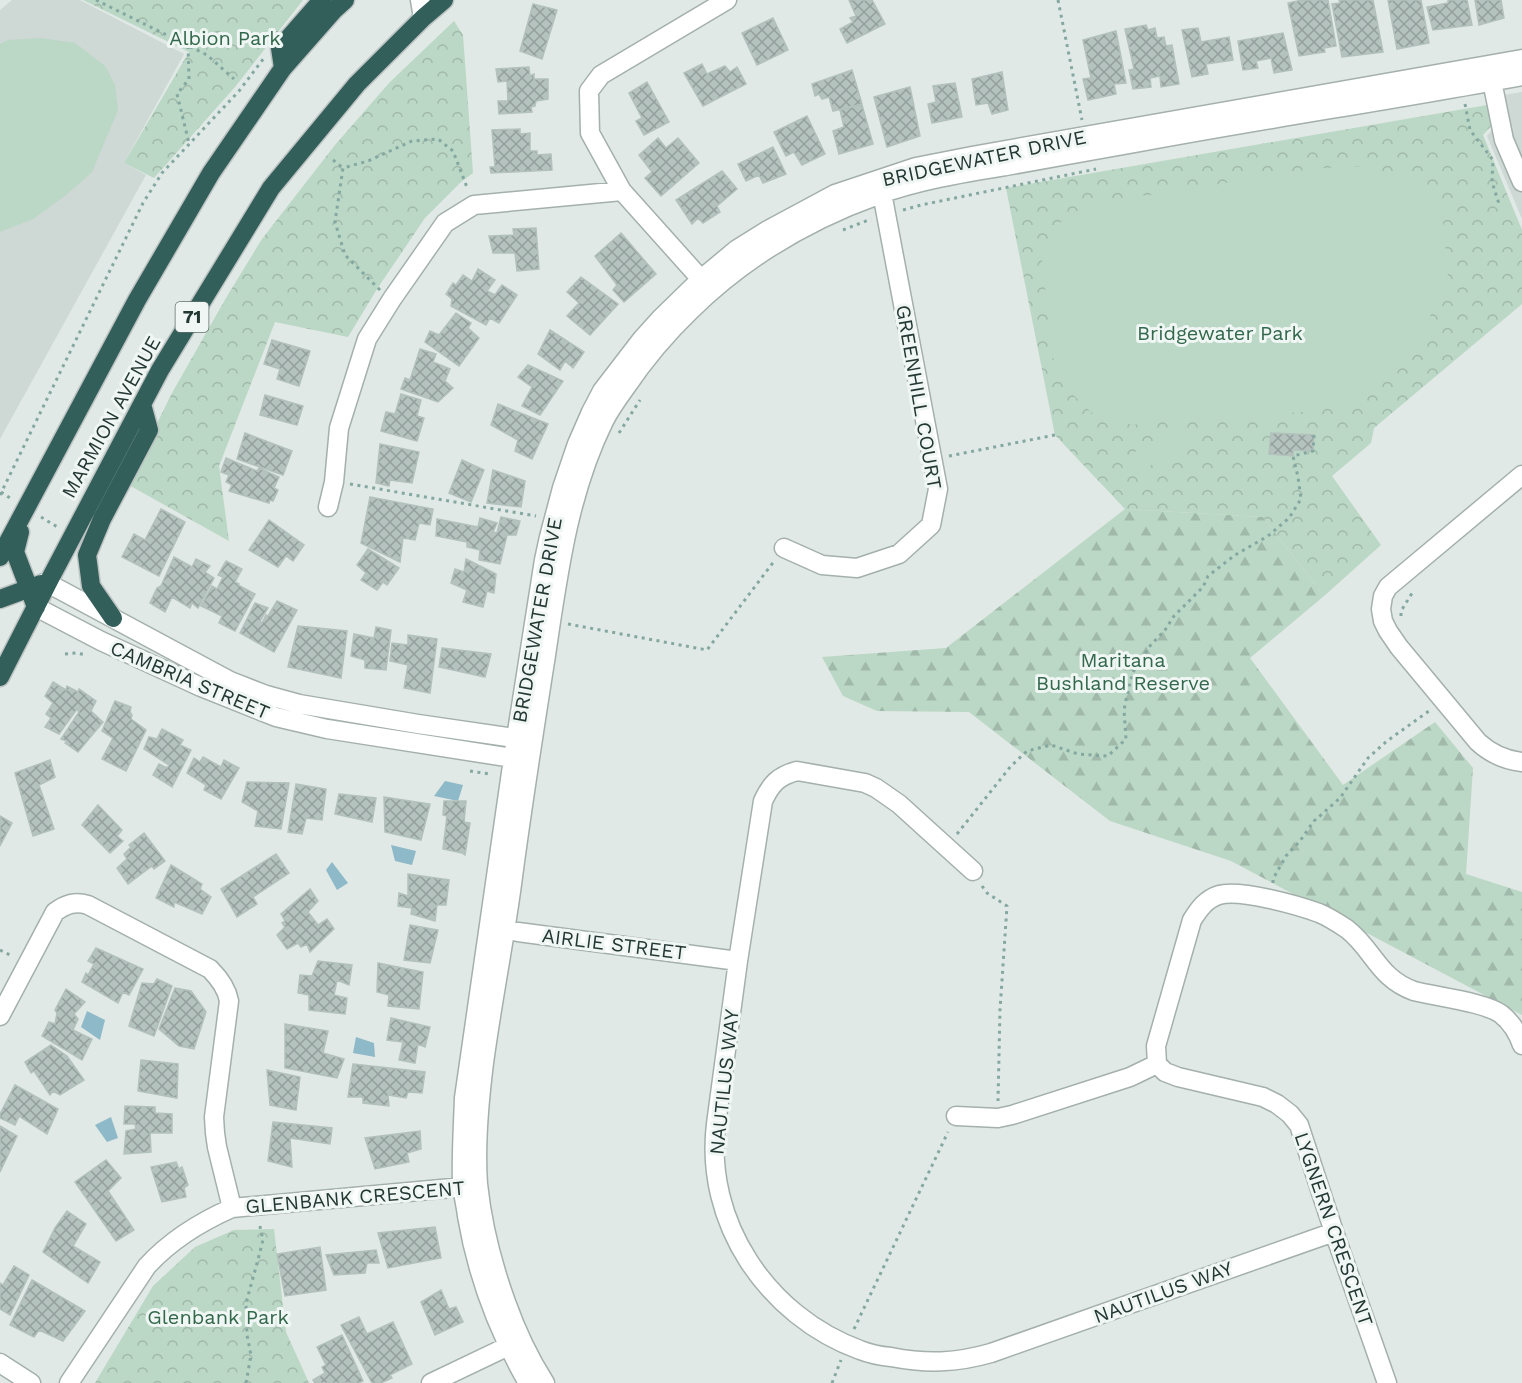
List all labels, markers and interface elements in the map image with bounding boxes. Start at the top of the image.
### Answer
park label: Albion Park [169,26,281,50]
street label: BRIDGEWATER DRIVE [880,125,1088,191]
road number: 71 [176,302,208,332]
street label: GREENHILL COURT [891,303,947,491]
park label: Bridgewater Park [1137,321,1303,345]
street label: MARMION AVENUE [56,332,166,502]
street label: BRIDGEWATER DRIVE [507,515,567,725]
street label: CAMBRIA STREET [107,636,273,724]
park label: Maritana Bushland Reserve [1036,648,1210,695]
street label: AIRLIE STREET [541,923,687,965]
street label: NAUTILUS WAY [704,1007,744,1156]
street label: LYGNERN CRESCENT [1290,1129,1378,1329]
street label: GLENBANK CRESCENT [244,1175,466,1219]
street label: NAUTILUS WAY [1090,1256,1236,1328]
park label: Glenbank Park [147,1305,289,1329]

